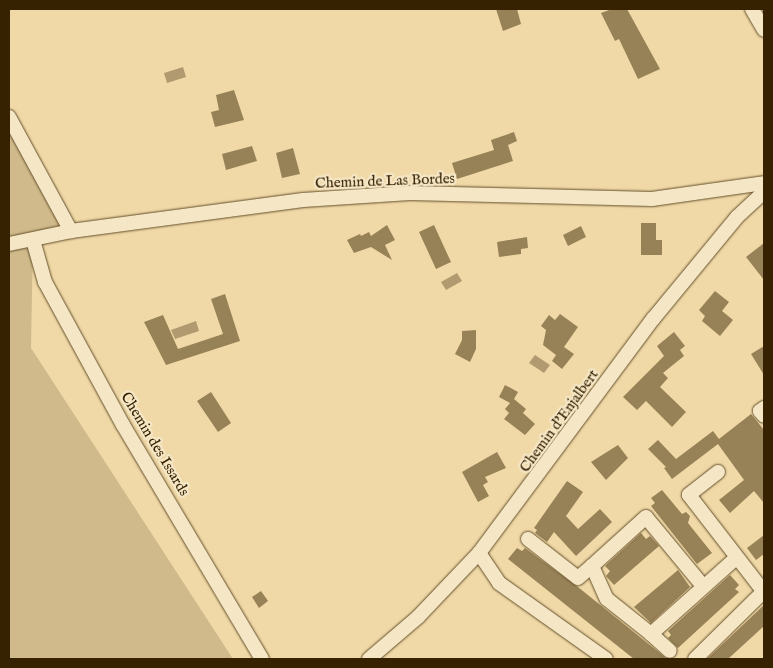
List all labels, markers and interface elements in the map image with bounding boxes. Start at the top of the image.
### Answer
street label: Chemin de Las Bordes [315,170,455,192]
street label: Chemin d'Enjalbert [516,366,602,476]
street label: Chemin des Issards [117,389,193,499]

